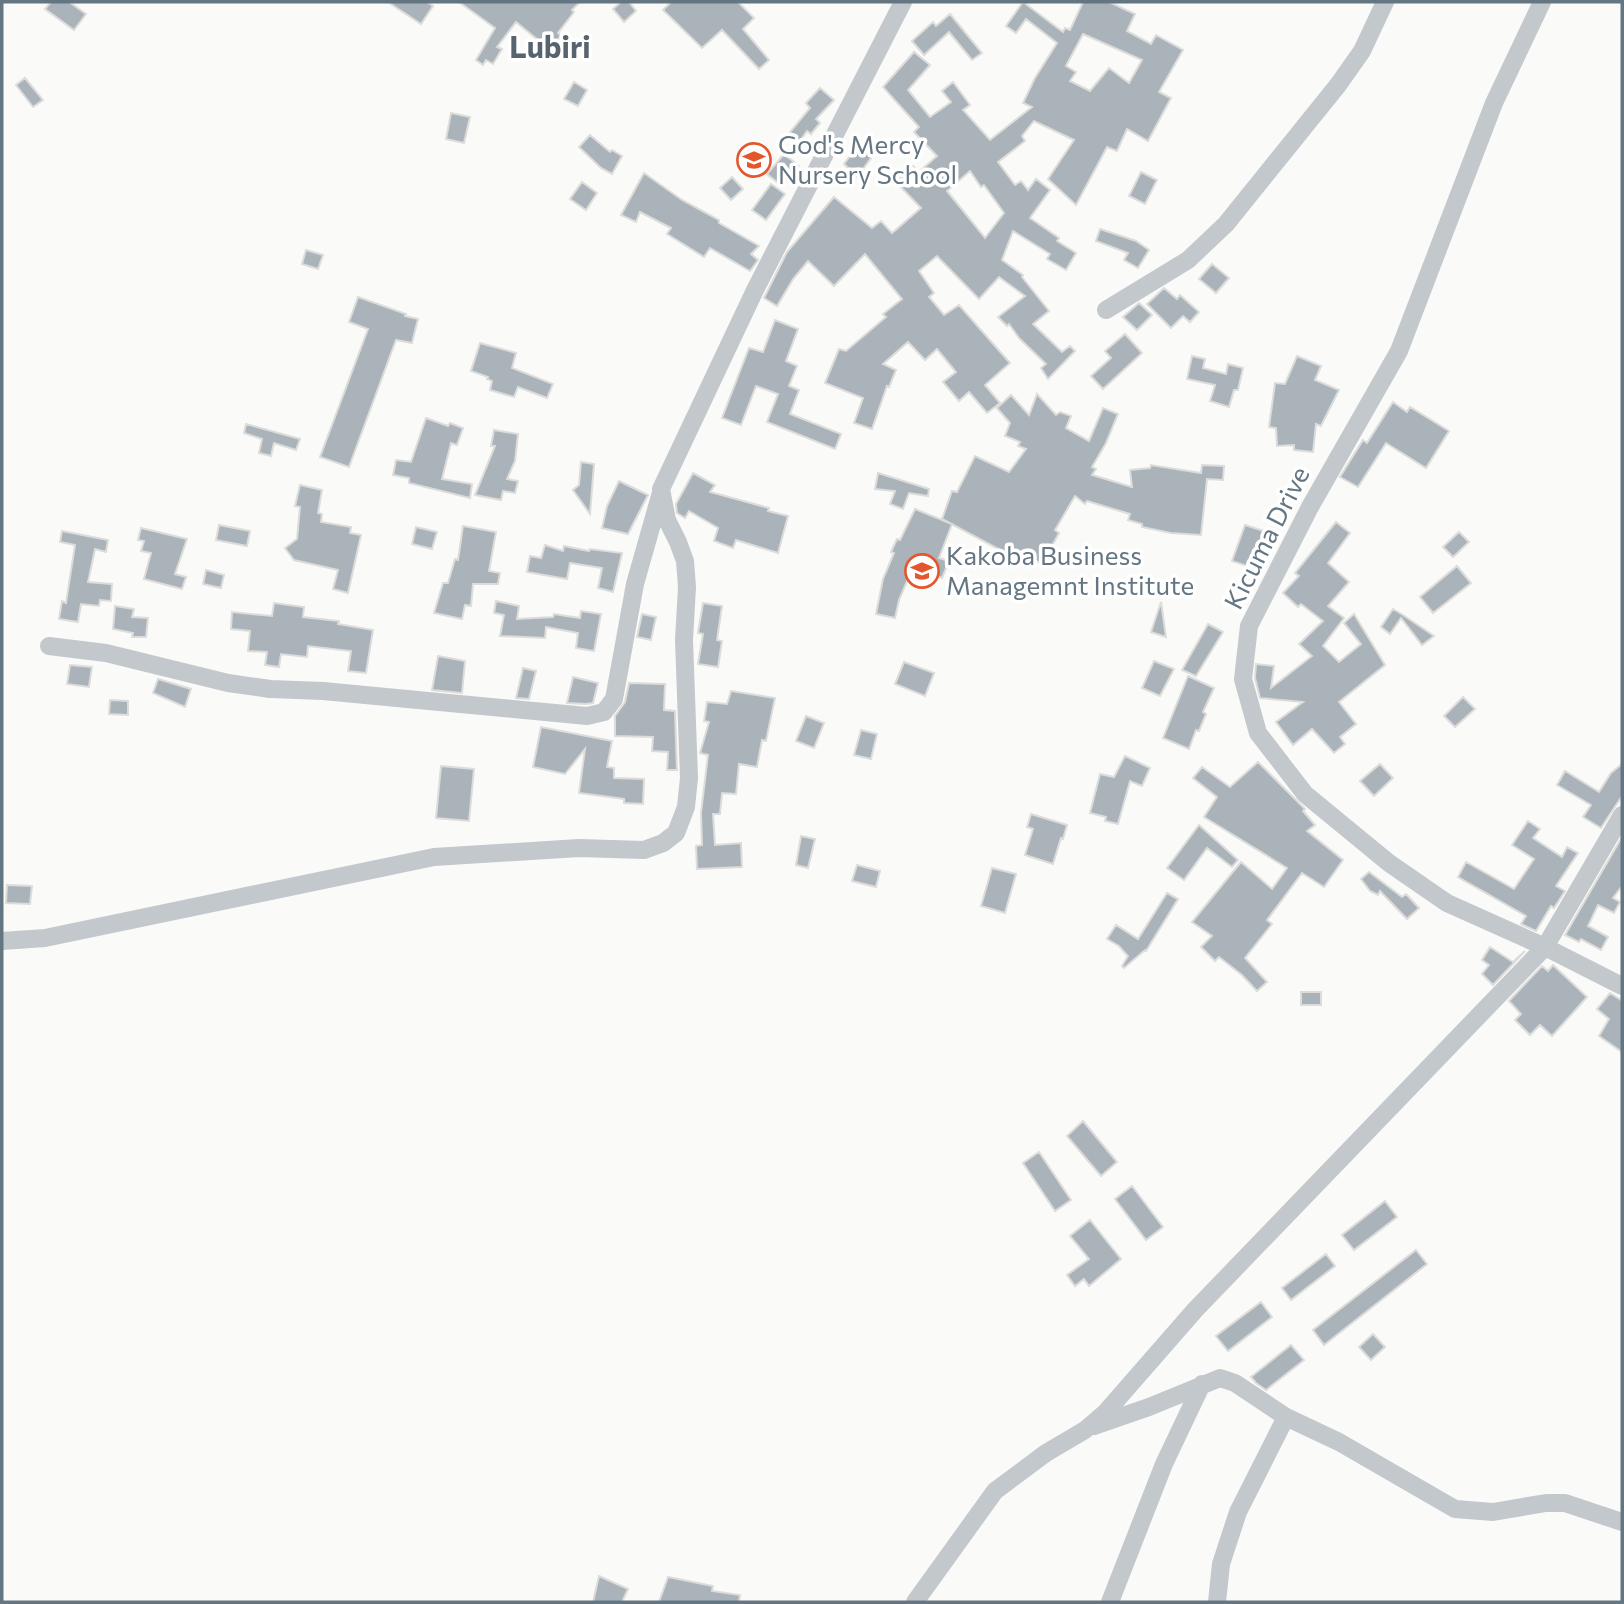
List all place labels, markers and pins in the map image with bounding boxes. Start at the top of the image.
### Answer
place label: God's Mercy Nursery School [778,128,957,189]
school or university icon: God's Mercy Nursery School [735,141,773,179]
place label: Kakoba Business Managemnt Institute [946,539,1194,600]
school or university icon: Kakoba Business Managemnt Institute [903,552,941,590]

